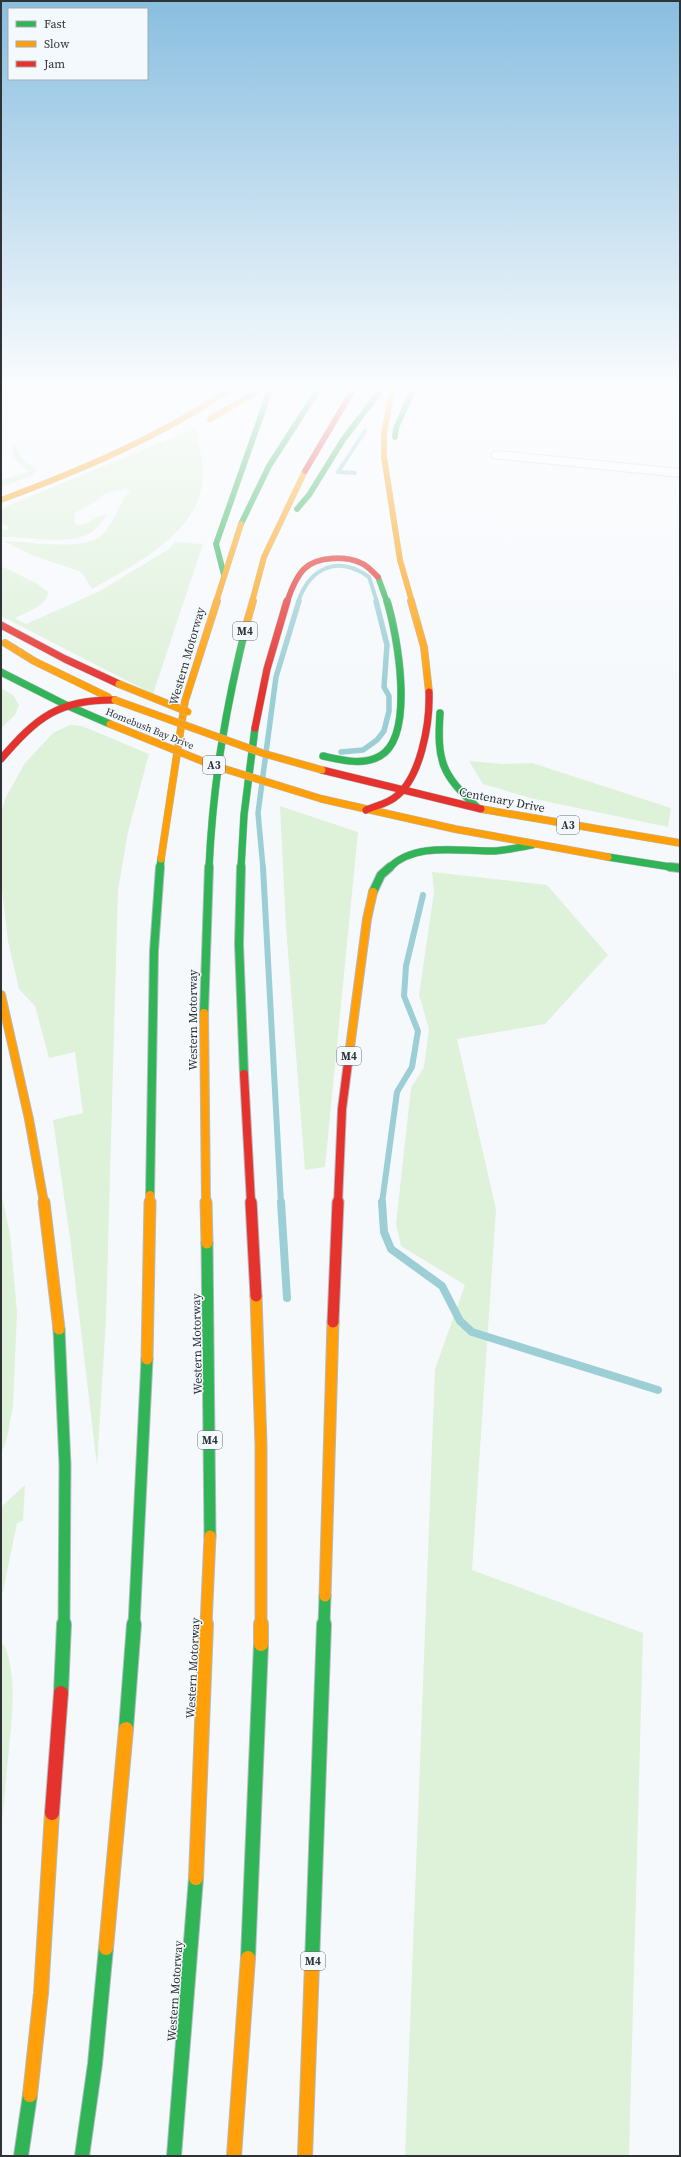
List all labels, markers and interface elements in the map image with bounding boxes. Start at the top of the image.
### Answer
legend [8,8,148,80]
text: Fast [44,16,66,32]
text: Slow [44,36,70,52]
text: Jam [43,56,65,72]
street label: Western Motorway [165,604,209,707]
road number: M4 [233,622,257,640]
street label: Homebush Bay Drive [104,705,196,752]
road number: A3 [203,756,225,774]
street label: Centenary Drive [458,784,546,816]
road number: A3 [557,816,579,834]
street label: Western Motorway [185,969,201,1071]
road number: M4 [337,1047,361,1065]
street label: Western Motorway [188,1292,206,1395]
road number: M4 [198,1431,222,1449]
street label: Western Motorway [182,1616,204,1719]
street label: Western Motorway [163,1939,187,2042]
road number: M4 [301,1952,325,1970]

